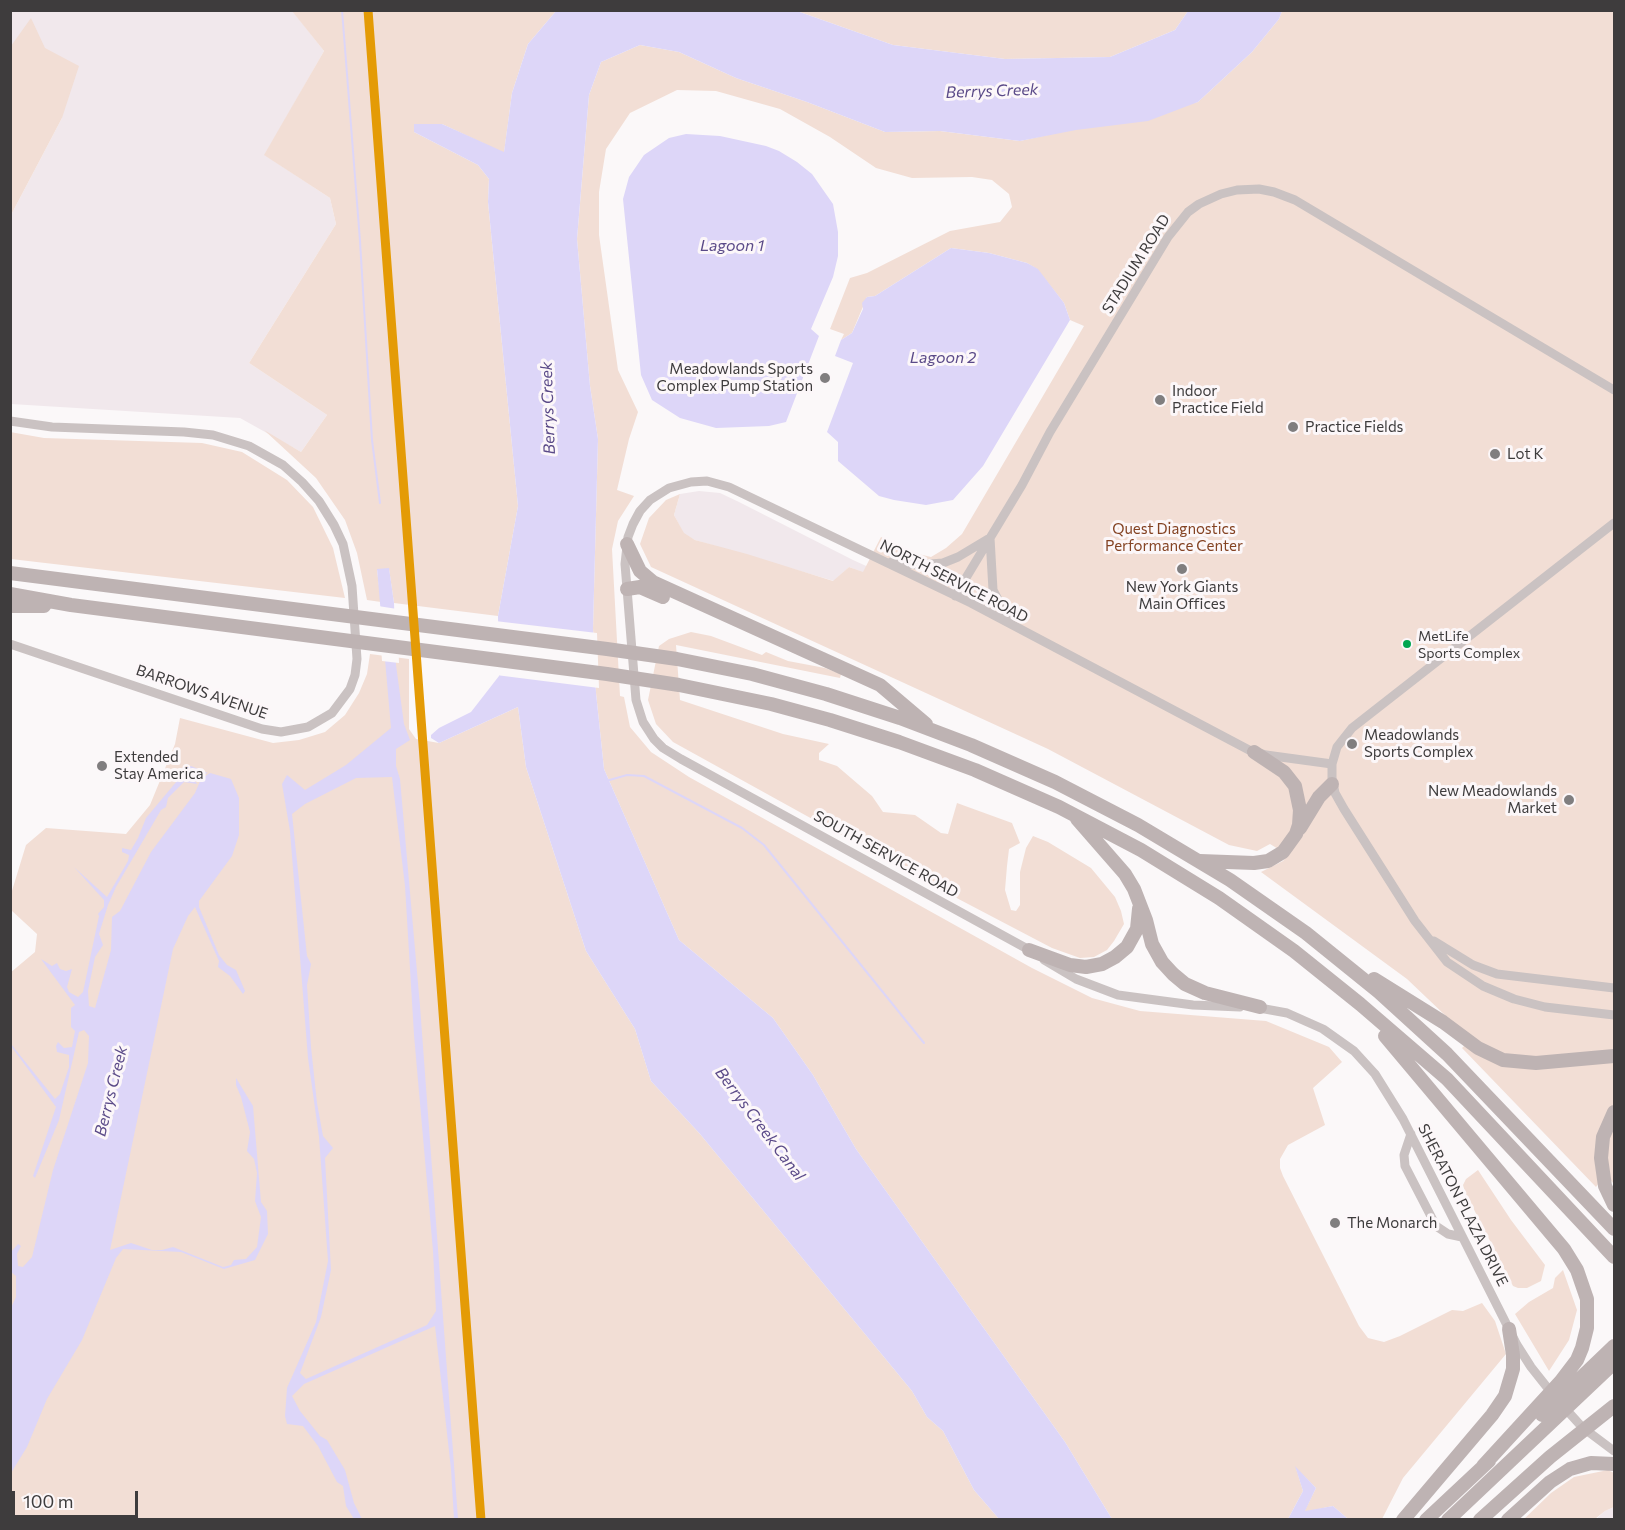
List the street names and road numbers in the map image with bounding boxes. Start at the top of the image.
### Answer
street label: STADIUM ROAD [1098,211,1174,317]
street label: NORTH SERVICE ROAD [877,536,1031,626]
street label: BARROWS AVENUE [134,661,270,723]
street label: SOUTH SERVICE ROAD [810,807,962,901]
street label: SHERATON PLAZA DRIVE [1414,1121,1512,1289]

